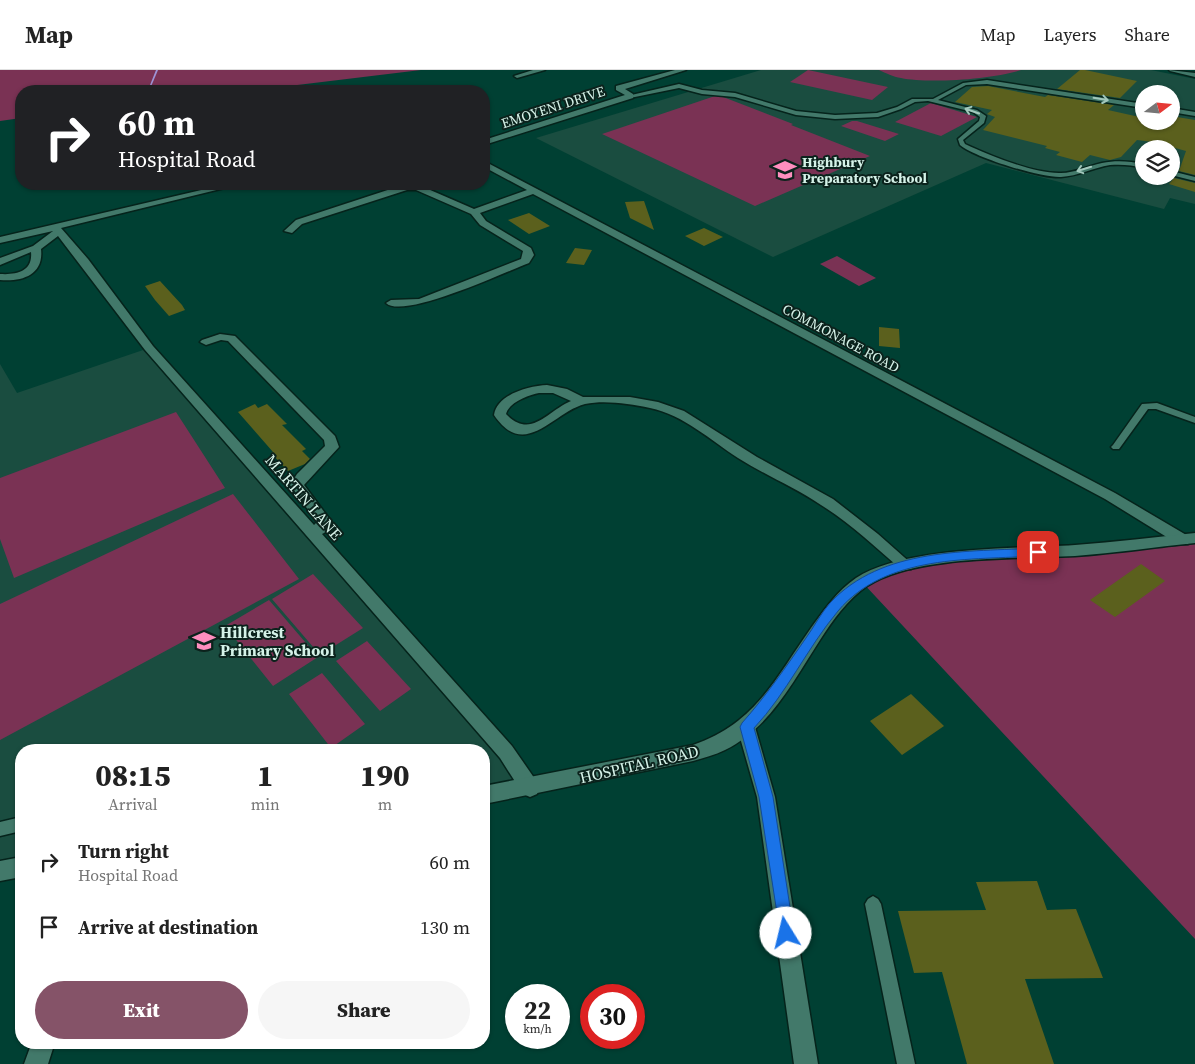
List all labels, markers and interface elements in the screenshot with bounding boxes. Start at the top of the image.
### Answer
text: Map [25,18,73,51]
text: Map [980,22,1015,47]
text: Layers [1043,22,1096,47]
text: Share [1124,22,1170,47]
street label: EMOYENI DRIVE [499,81,607,133]
north arrow [1135,85,1180,130]
map controls [1135,85,1180,185]
one-way arrow [1093,94,1109,104]
text: 60 m [118,99,195,147]
icon: right [35,105,100,170]
one-way arrow [964,105,980,115]
button: layers [1135,140,1180,185]
text: Hospital Road [118,144,256,174]
place label: Highbury Preparatory School [802,152,927,188]
school or university icon: Highbury Preparatory School [772,157,798,183]
one-way arrow [1076,164,1092,174]
street label: COMMONAGE ROAD [779,299,903,377]
street label: MARTIN LANE [261,449,348,545]
pin [1017,531,1059,573]
icon: arrive [1024,538,1052,566]
place label: Hillcrest Primary School [220,621,334,661]
school or university icon: Hillcrest Primary School [191,628,217,654]
street label: HOSPITAL ROAD [577,740,701,788]
text: 08:15 [95,755,170,796]
text: 1 [257,755,274,796]
text: 190 [360,755,410,796]
text: Arrival [108,793,158,815]
text: min [251,793,280,815]
text: m [378,793,392,815]
text: Turn right [78,838,169,864]
icon: right [35,848,63,876]
text: 60 m [429,849,470,875]
text: Hospital Road [78,864,178,886]
position arrow [759,906,811,958]
icon: arrive [35,913,63,941]
text: Arrive at destination [78,914,258,940]
text: 130 m [420,914,470,940]
button: Exit [35,981,248,1039]
button: Share [258,981,470,1039]
speed limit sign: 30 [580,984,645,1049]
text: 22 [524,993,551,1027]
text: km/h [523,1021,552,1037]

